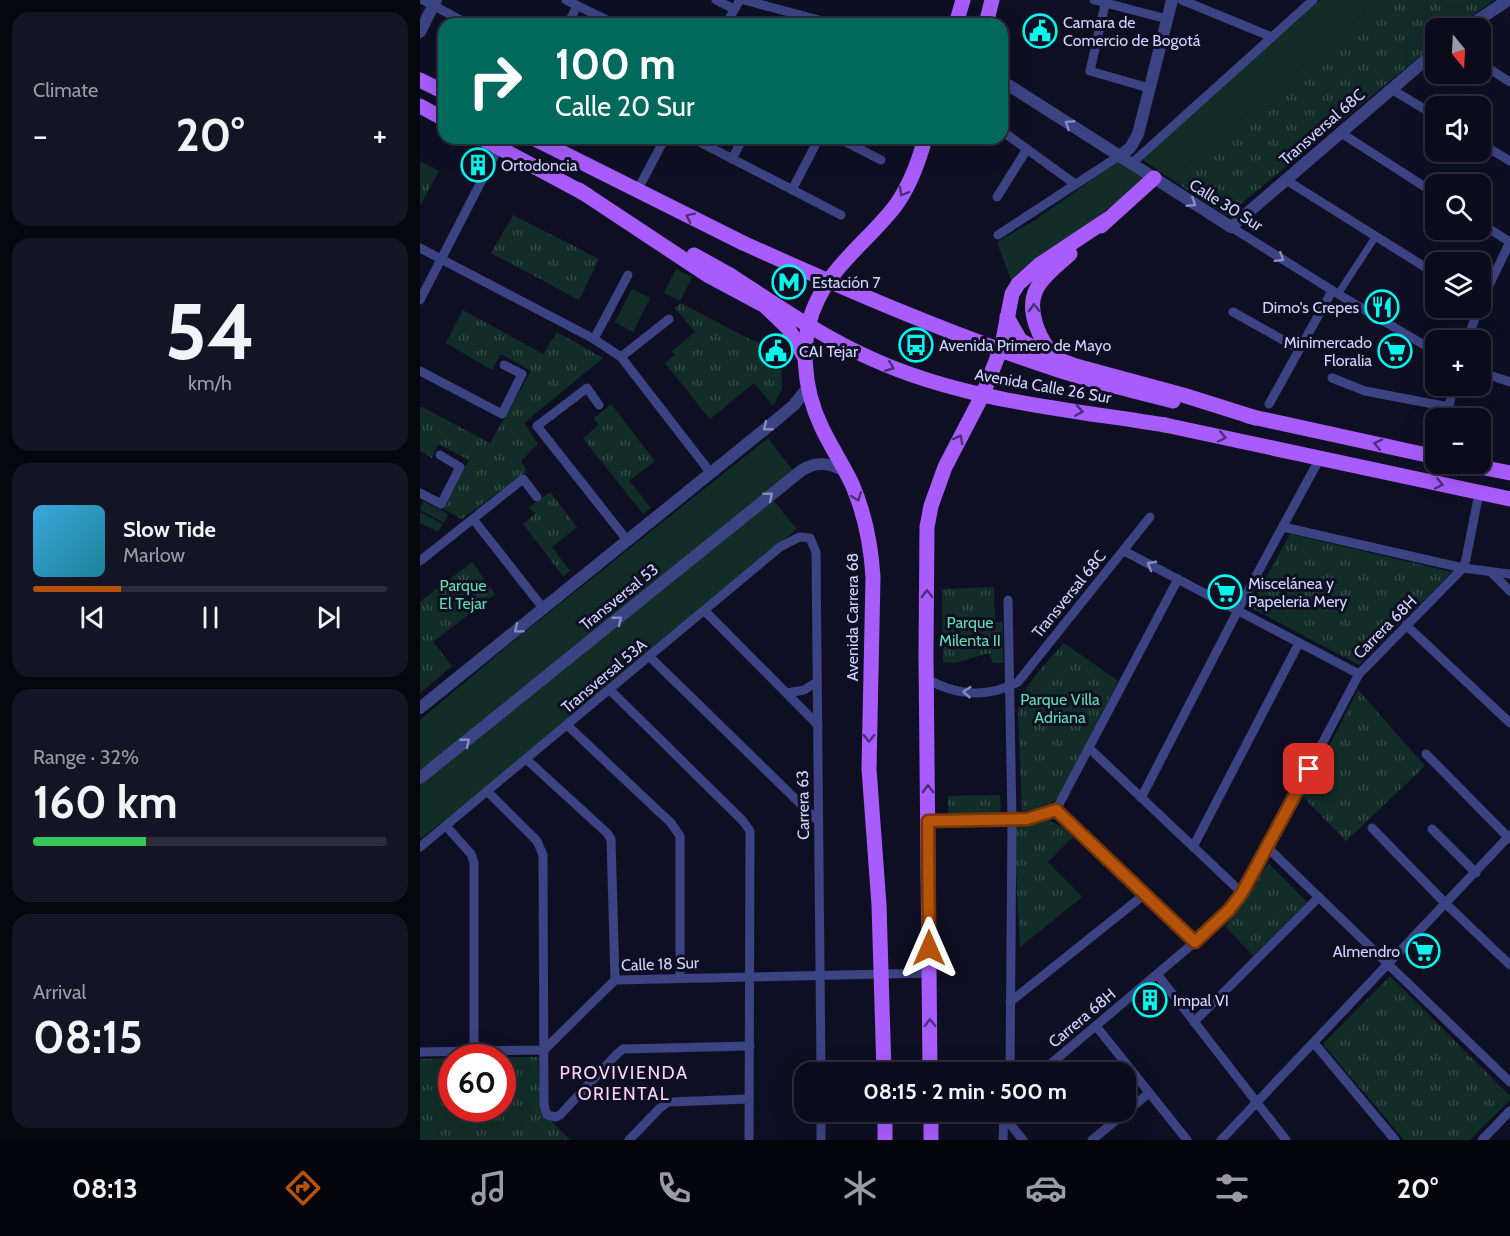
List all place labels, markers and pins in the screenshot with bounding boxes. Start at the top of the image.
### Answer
public building icon: Camara de Comercio de Bogotá [1022,13,1058,49]
place label: Camara de Comercio de Bogotá [1063,13,1201,50]
building icon: Ortodoncia [460,147,496,183]
place label: Ortodoncia [501,156,578,175]
metro station icon: Estación 7 [771,264,807,300]
place label: Estación 7 [812,273,881,292]
restaurant icon: Dimo's Crepes [1364,289,1400,325]
place label: Dimo's Crepes [1262,298,1359,317]
bus stop icon: Avenida Primero de Mayo [898,327,934,363]
public building icon: CAI Tejar [758,333,794,369]
place label: Minimercado Floralia [1284,333,1372,370]
supermarket icon: Minimercado Floralia [1377,333,1413,369]
place label: Avenida Primero de Mayo [939,336,1112,355]
place label: CAI Tejar [799,342,859,361]
supermarket icon: Miscelánea y Papeleria Mery [1207,574,1243,610]
place label: Miscelánea y Papeleria Mery [1248,574,1347,611]
pin [1283,743,1334,794]
supermarket icon: Almendro [1405,933,1441,969]
place label: Almendro [1333,942,1400,961]
building icon: Impal VI [1132,982,1168,1018]
place label: Impal VI [1173,991,1229,1010]

